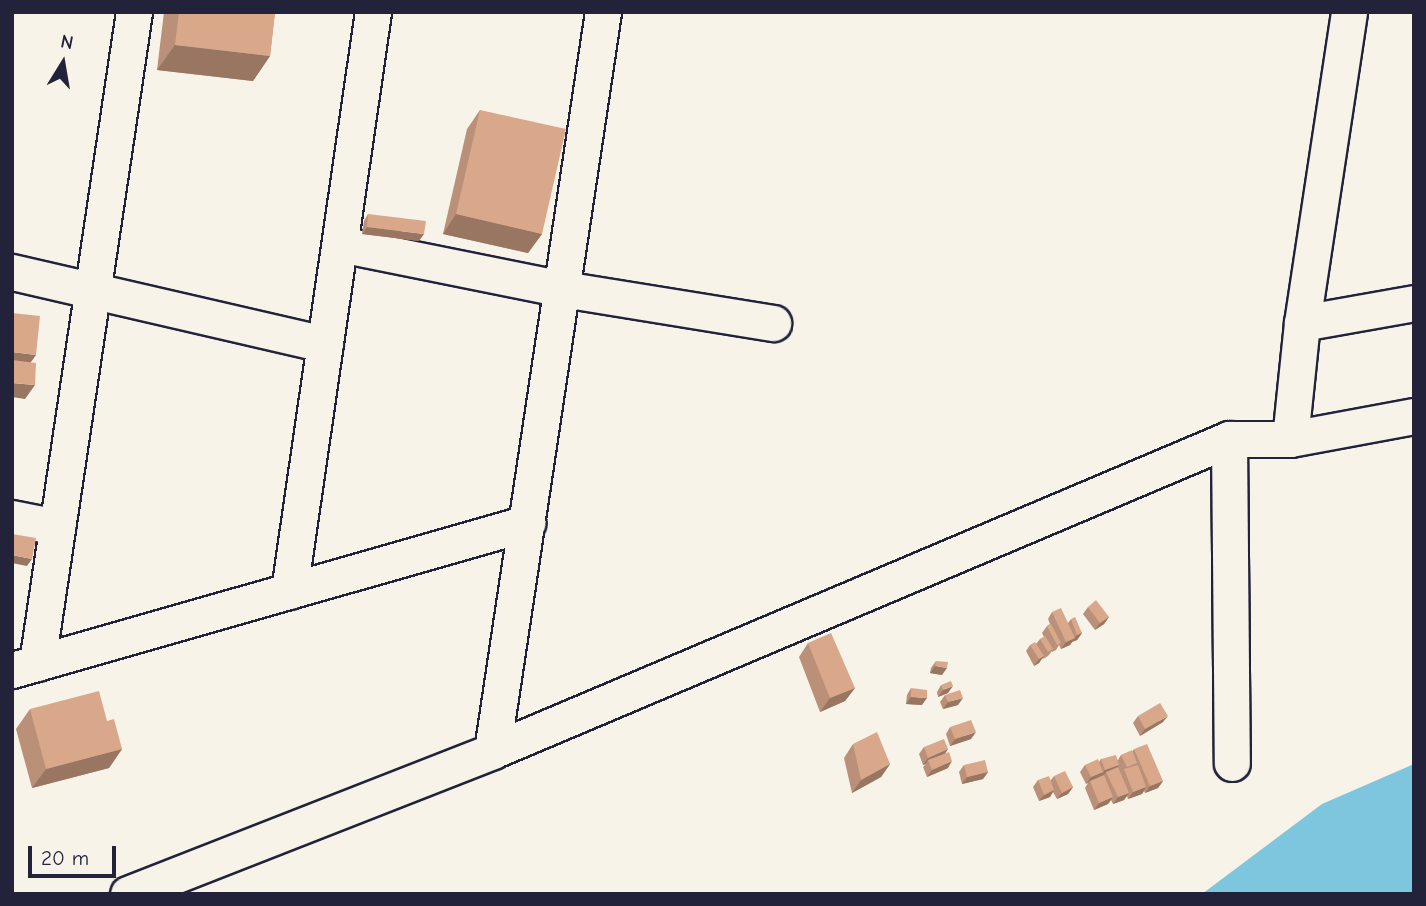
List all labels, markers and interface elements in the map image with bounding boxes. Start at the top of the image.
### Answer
north arrow [28,28,98,98]
text: N [59,30,75,54]
scale bar [32,832,119,876]
text: 20 m [41,846,89,870]

